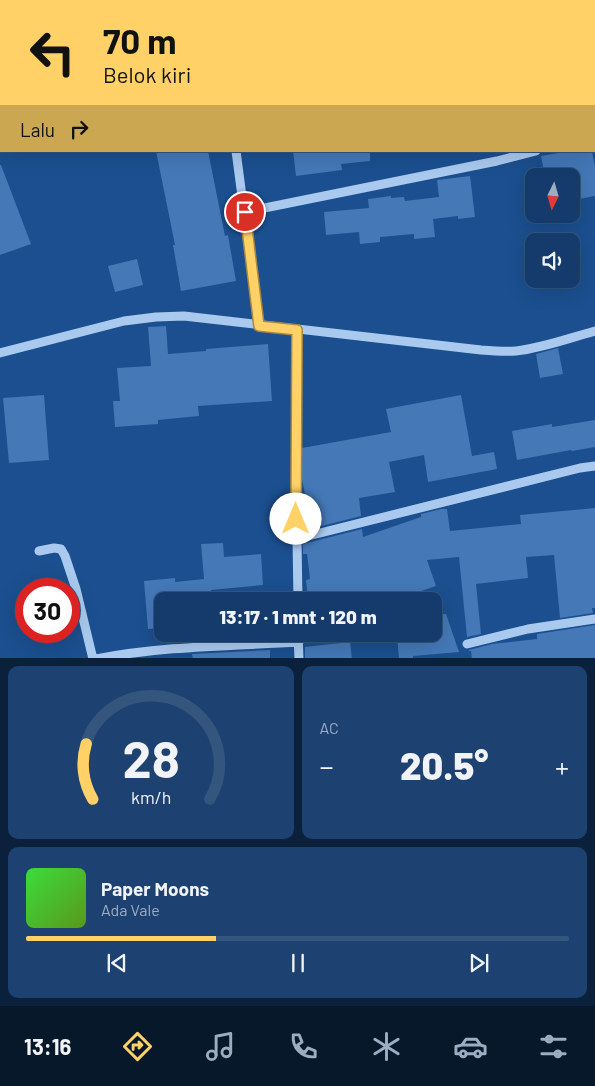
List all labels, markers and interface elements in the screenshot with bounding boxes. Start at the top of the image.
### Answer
text: 70 m [103,19,177,61]
icon: left [20,20,85,85]
text: Belok kiri [103,61,191,87]
icon: right [65,115,93,143]
text: Lalu [20,118,55,141]
north arrow [525,168,580,222]
map controls [525,168,580,288]
pin [224,191,266,233]
icon: arrive [231,198,259,226]
button: sound [525,233,580,288]
position arrow [269,492,321,544]
speed limit sign: 30 [15,578,80,643]
text: 13:17 · 1 mnt · 120 m [219,605,377,628]
text: AC [320,718,339,737]
text: 28 [122,726,179,788]
text: 20.5° [400,742,488,788]
text: − [320,749,334,783]
text: + [555,749,569,783]
text: km/h [131,786,171,808]
text: Paper Moons [101,877,209,900]
text: Ada Vale [101,900,160,919]
icon: previous [103,949,131,977]
icon: pause [284,949,312,977]
icon: next [465,949,493,977]
icon: directions [120,1029,155,1064]
icon: music [203,1029,238,1064]
icon: phone [286,1029,321,1064]
icon: climate [369,1029,404,1064]
icon: car [453,1029,488,1064]
icon: filters [536,1029,571,1064]
text: 13:16 [24,1033,71,1059]

